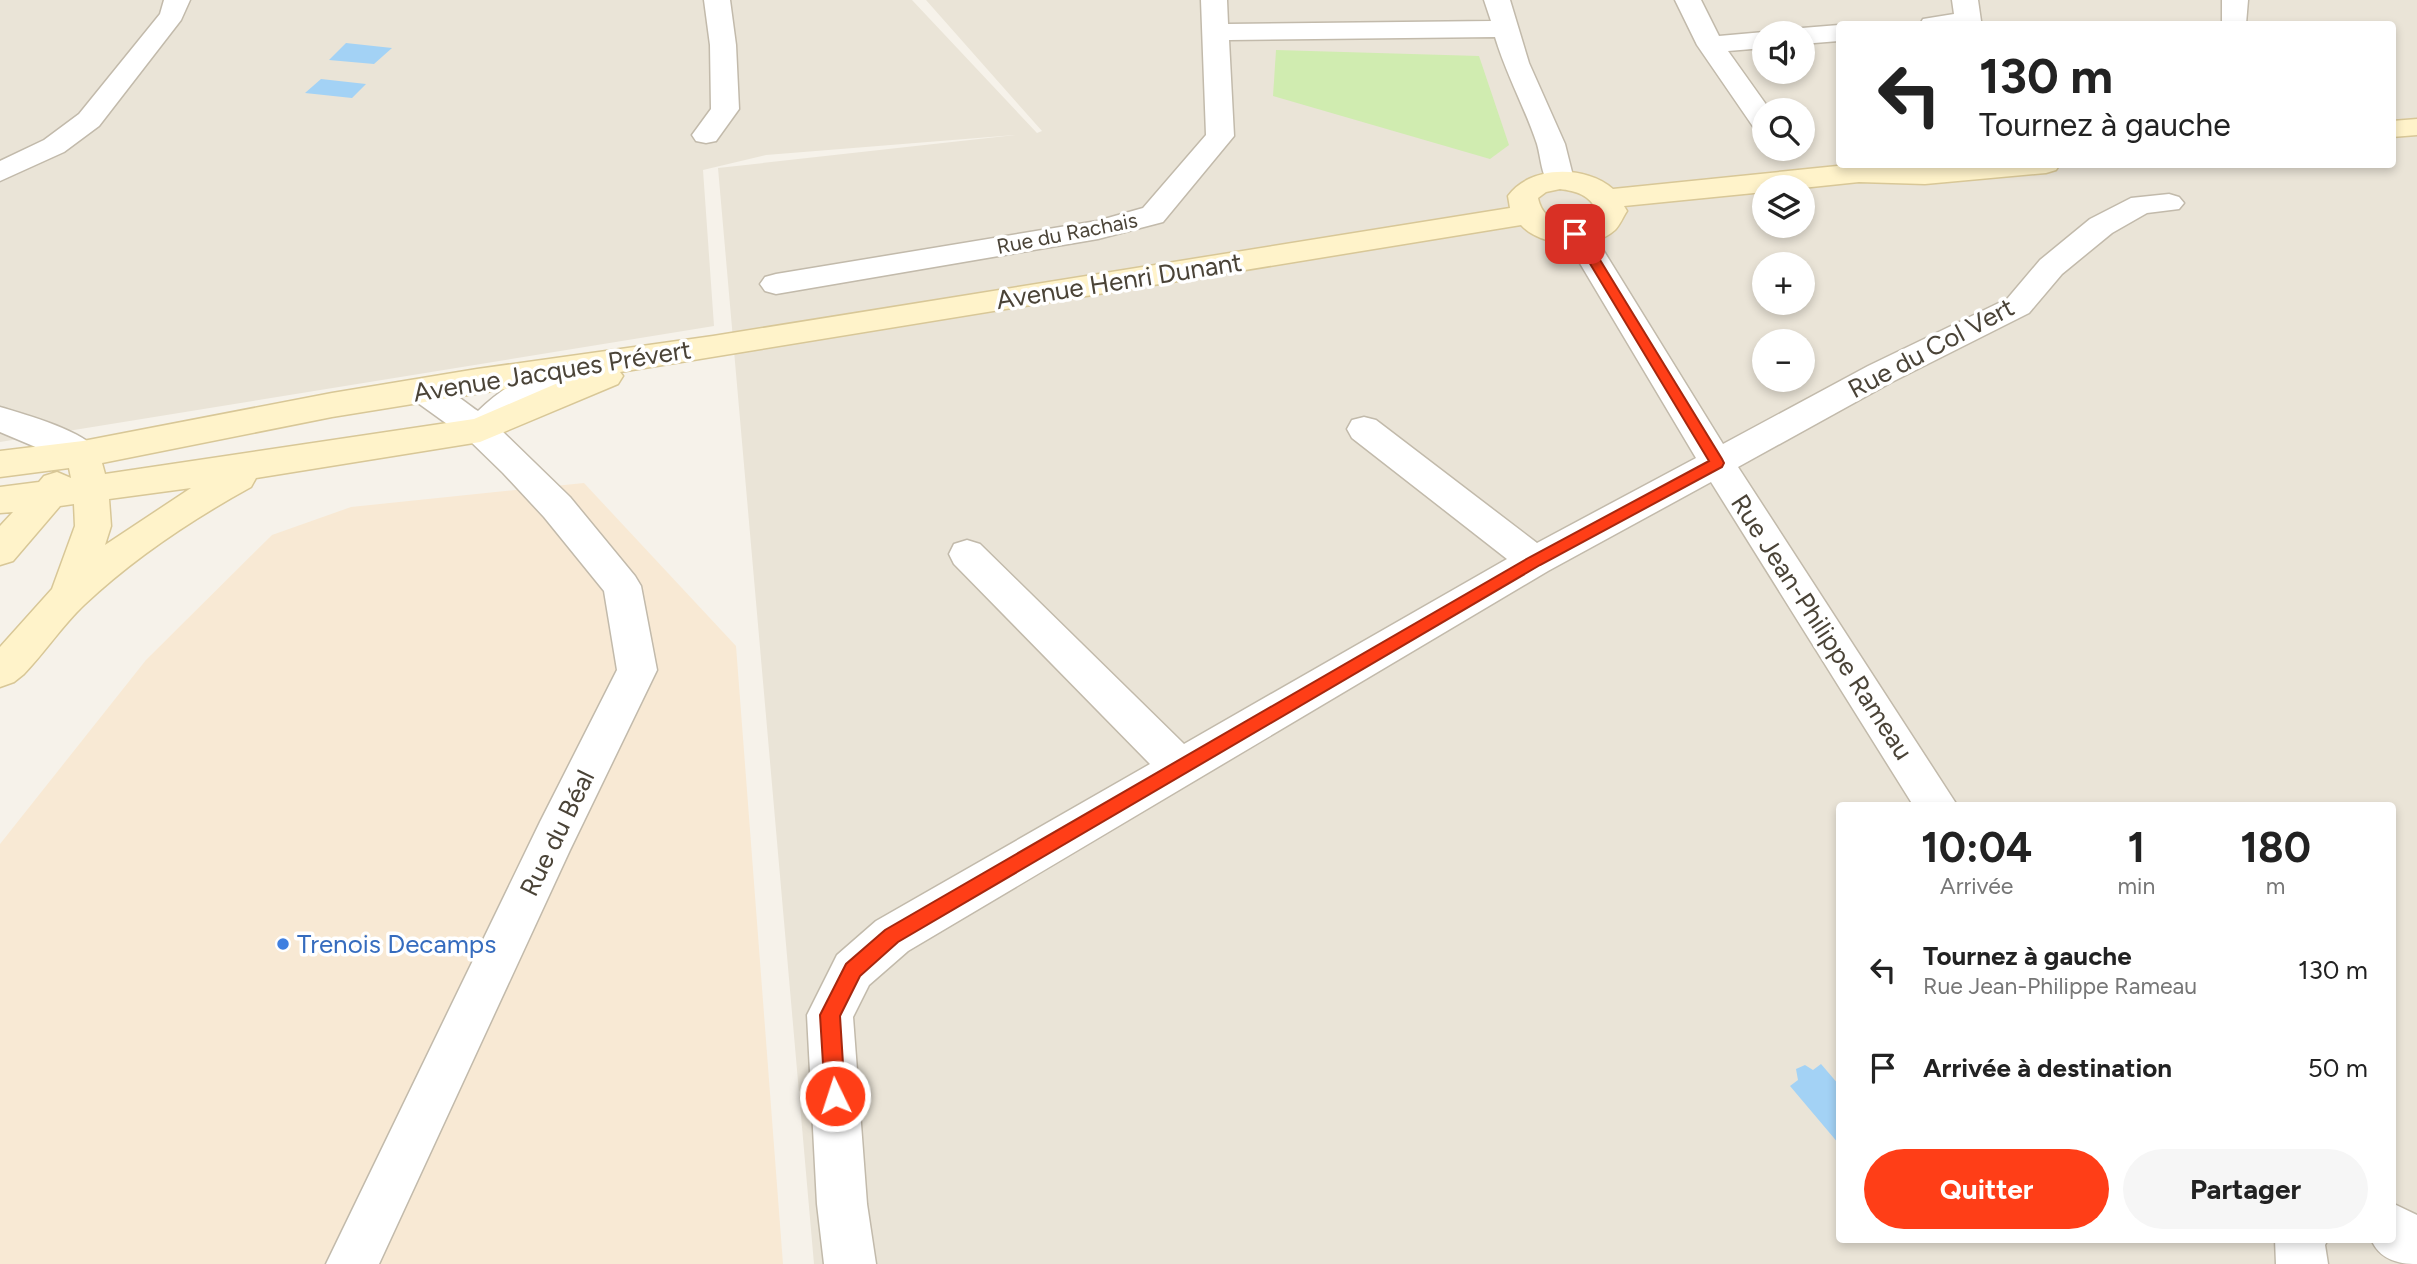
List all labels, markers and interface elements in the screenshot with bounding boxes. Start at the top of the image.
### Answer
map controls [1752,21,1815,392]
button: sound [1752,21,1815,84]
text: 130 m [1979,46,2113,105]
icon: left [1864,49,1955,140]
button: search [1752,98,1815,161]
text: Tournez à gauche [1979,106,2231,144]
button: layers [1752,175,1815,238]
pin [1545,204,1605,264]
street label: Rue du Rachais [994,207,1140,259]
icon: arrive [1556,215,1594,253]
street label: Avenue Henri Dunant [994,246,1244,316]
button: + [1752,252,1815,315]
street label: Rue du Col Vert [1843,291,2020,405]
button: − [1752,329,1815,392]
street label: Avenue Jacques Prévert [411,333,693,409]
street label: Rue Jean-Philippe Rameau [1724,488,1920,766]
street label: Rue du Béal [513,765,601,901]
text: 10:04 [1921,822,2032,873]
text: 1 [2127,822,2145,873]
text: 180 [2240,822,2311,873]
text: Arrivée [1940,872,2013,900]
text: min [2117,872,2155,900]
text: m [2266,872,2285,900]
place label: Trenois Decamps [297,928,496,960]
marker: Trenois Decamps [275,936,291,952]
text: Tournez à gauche [1923,940,2132,972]
icon: left [1864,951,1902,989]
text: 130 m [2298,954,2368,986]
text: Rue Jean-Philippe Rameau [1923,972,2197,1000]
icon: arrive [1864,1049,1902,1087]
text: Arrivée à destination [1923,1052,2172,1084]
text: 50 m [2308,1052,2368,1084]
position arrow [798,1059,872,1133]
button: Quitter [1864,1149,2109,1229]
button: Partager [2123,1149,2368,1229]

